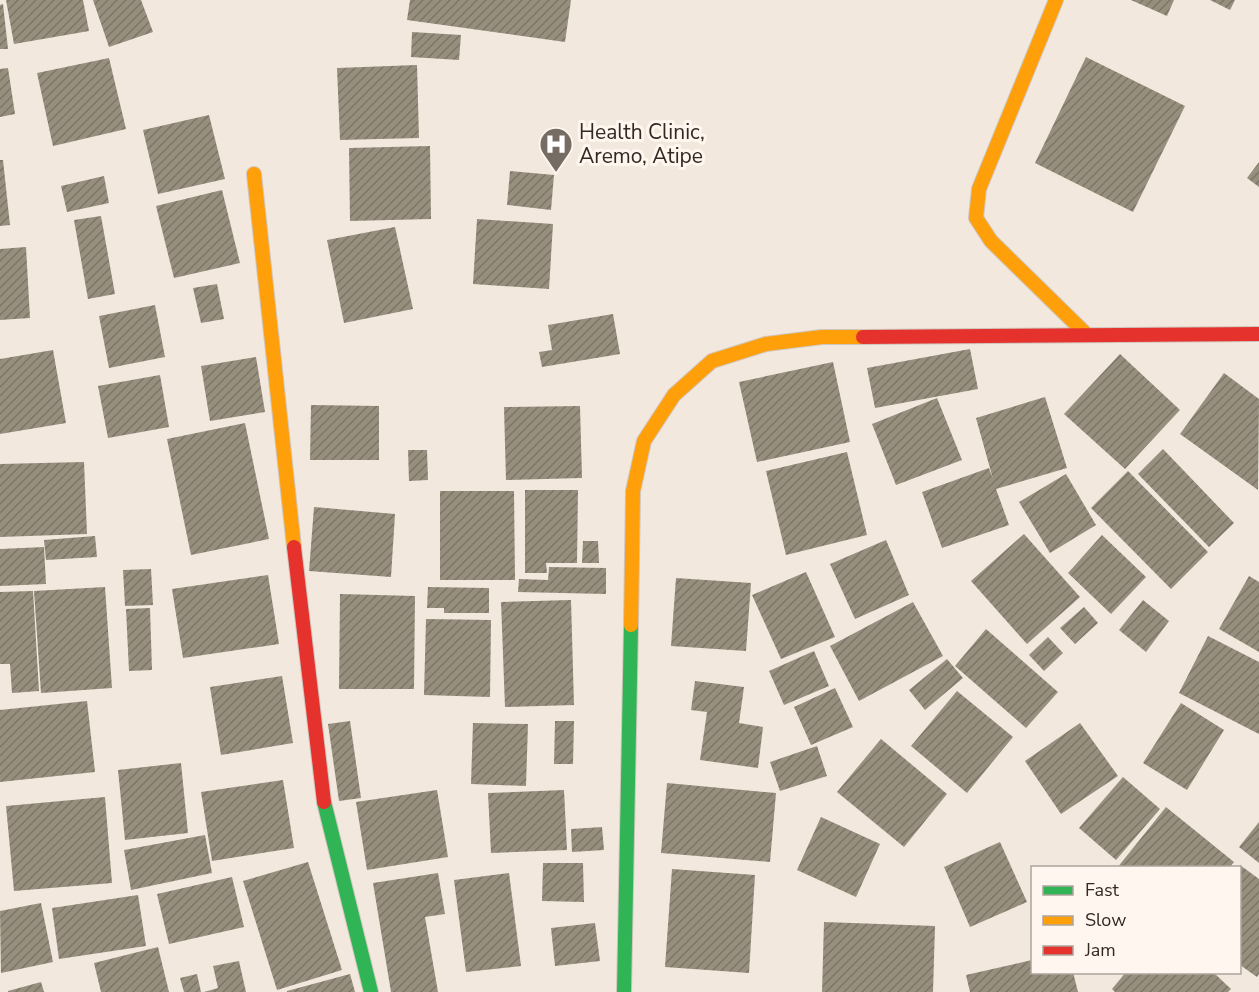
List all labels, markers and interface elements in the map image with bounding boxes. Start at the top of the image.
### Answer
place label: Health Clinic, Aremo, Atipe [579,118,705,170]
hospital icon: Health Clinic, Aremo, Atipe [538,126,574,173]
legend [1031,866,1241,974]
text: Fast [1085,878,1120,902]
text: Slow [1085,908,1126,932]
text: Jam [1084,938,1116,962]

